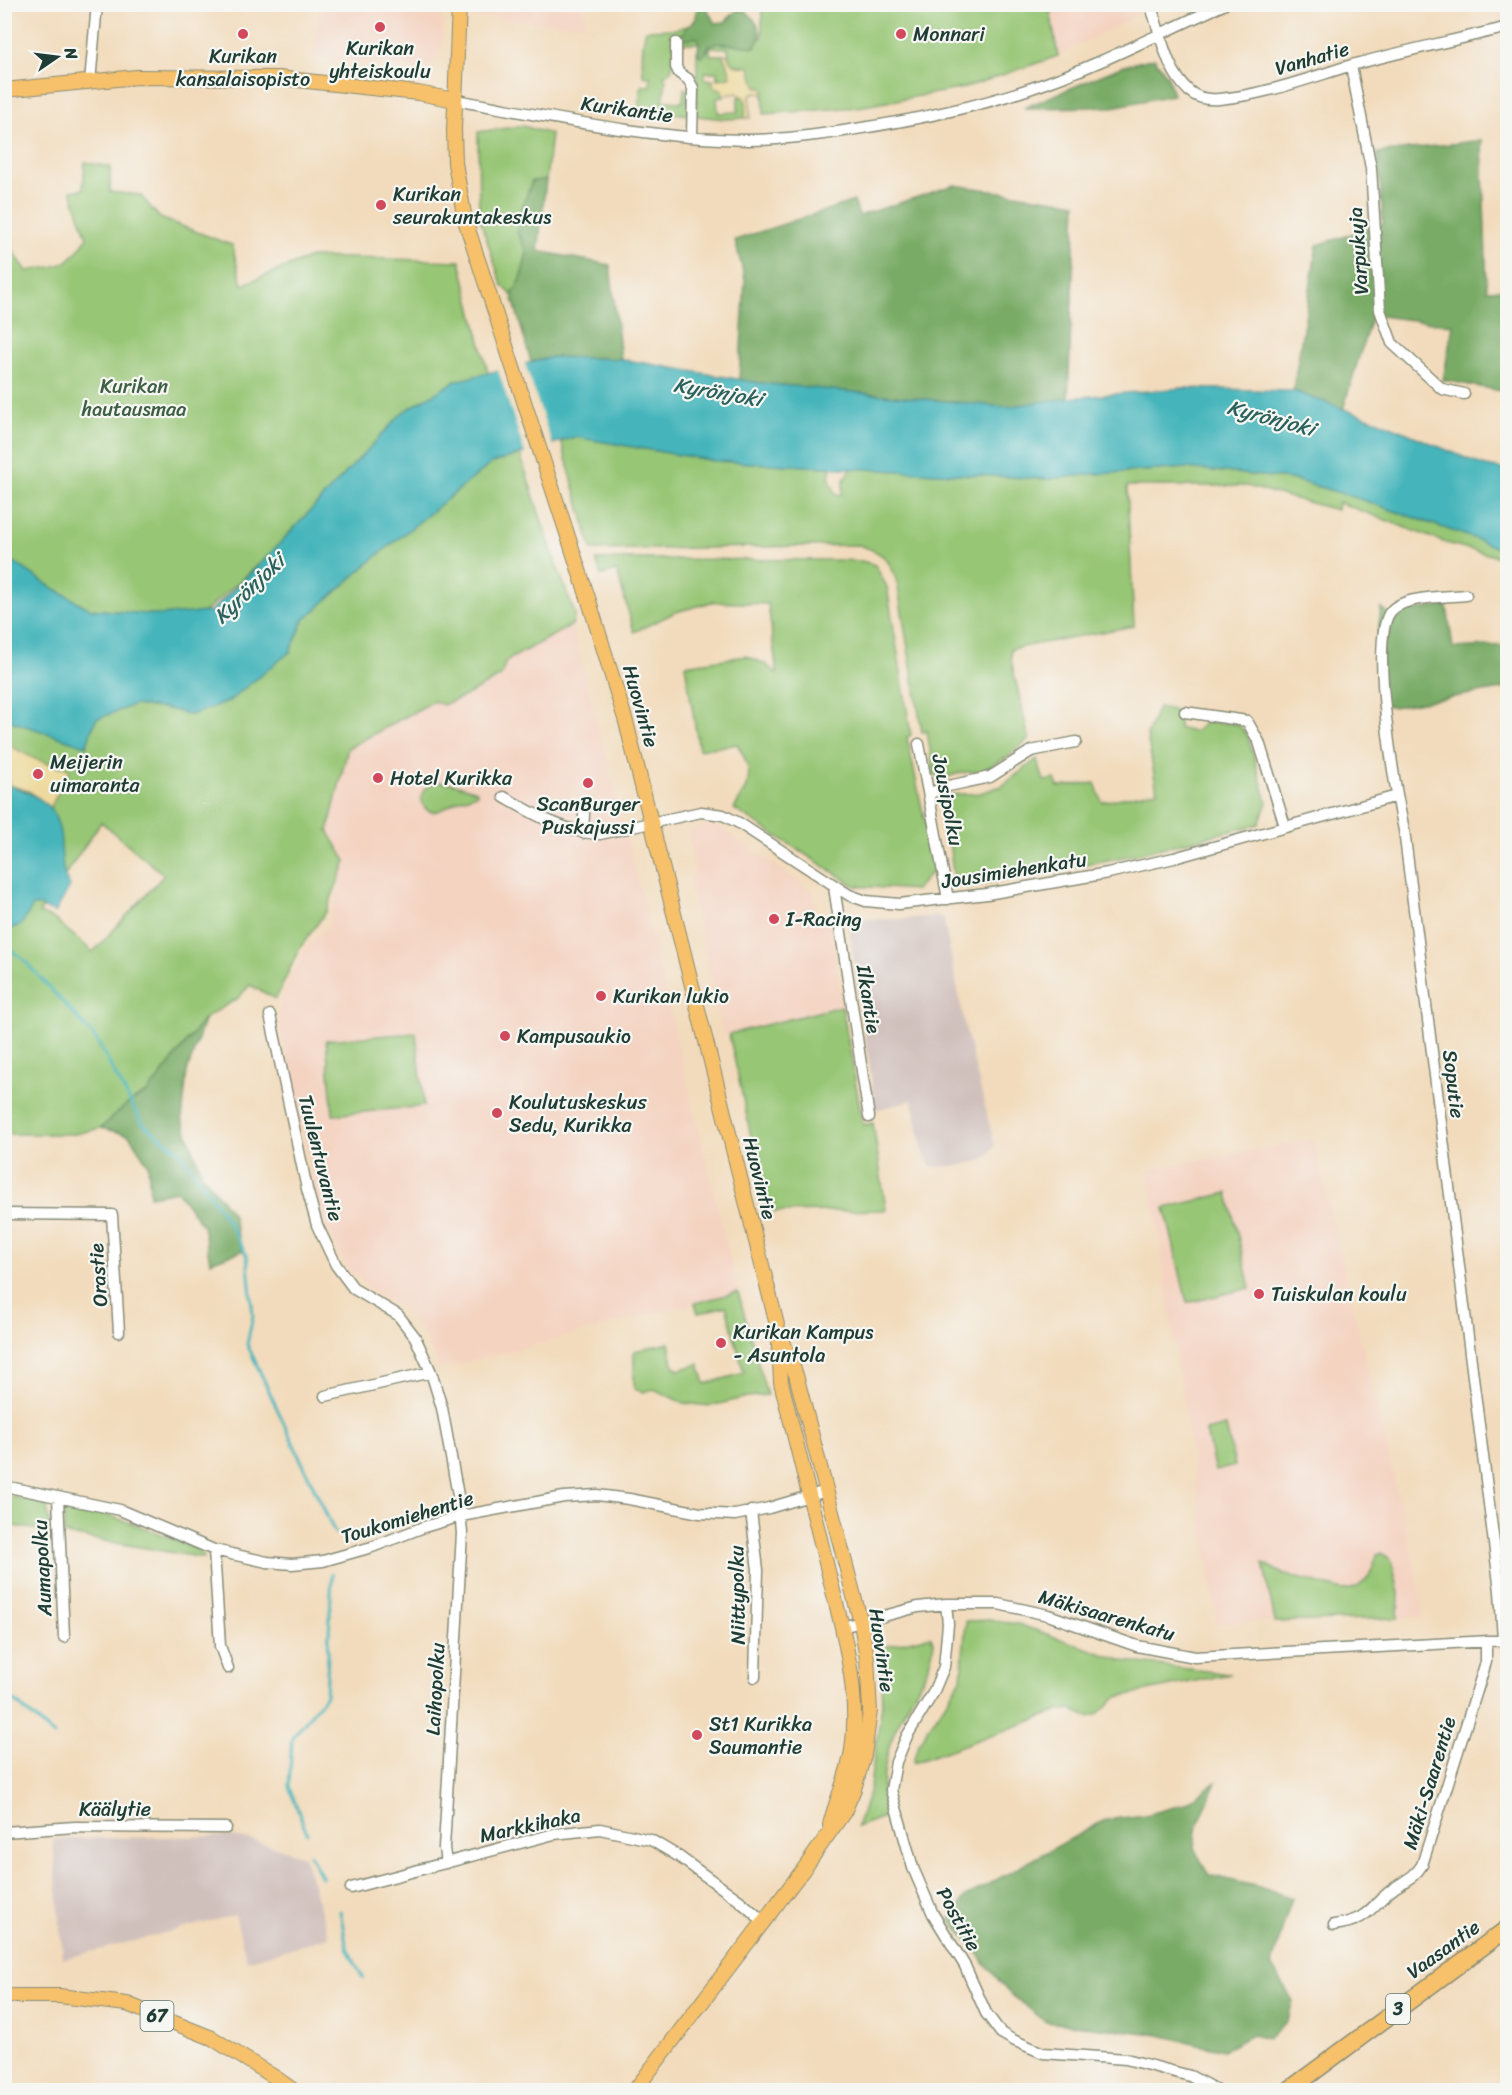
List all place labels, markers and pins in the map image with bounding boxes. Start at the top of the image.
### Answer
place label: Monnari [913,17,985,52]
marker: Kurikan yhteiskoulu [373,20,387,34]
marker: Kurikan kansalaisopisto [236,27,250,41]
marker: Monnari [894,27,908,41]
place label: Kurikan yhteiskoulu [329,31,431,89]
place label: Kurikan kansalaisopisto [176,39,310,97]
place label: Kurikan seurakuntakeskus [392,177,552,235]
marker: Kurikan seurakuntakeskus [374,198,388,212]
place label: Meijerin uimaranta [50,745,140,803]
place label: Hotel Kurikka [390,761,513,796]
marker: Meijerin uimaranta [31,767,45,781]
marker: Hotel Kurikka [371,771,385,785]
marker: ScanBurger Puskajussi [581,776,595,790]
place label: ScanBurger Puskajussi [536,787,641,845]
place label: I-Racing [785,902,862,937]
marker: I-Racing [767,912,781,926]
place label: Kurikan lukio [613,979,729,1014]
marker: Kurikan lukio [594,989,608,1003]
place label: Kampusaukio [517,1019,631,1054]
marker: Kampusaukio [498,1029,512,1043]
place label: Koulutuskeskus Sedu, Kurikka [509,1085,648,1143]
marker: Koulutuskeskus Sedu, Kurikka [490,1106,504,1120]
place label: Tuiskulan koulu [1271,1277,1407,1312]
marker: Tuiskulan koulu [1252,1287,1266,1301]
place label: Kurikan Kampus - Asuntola [733,1315,874,1373]
marker: Kurikan Kampus - Asuntola [714,1336,728,1350]
place label: St1 Kurikka Saumantie [709,1707,812,1765]
marker: St1 Kurikka Saumantie [690,1728,704,1742]

